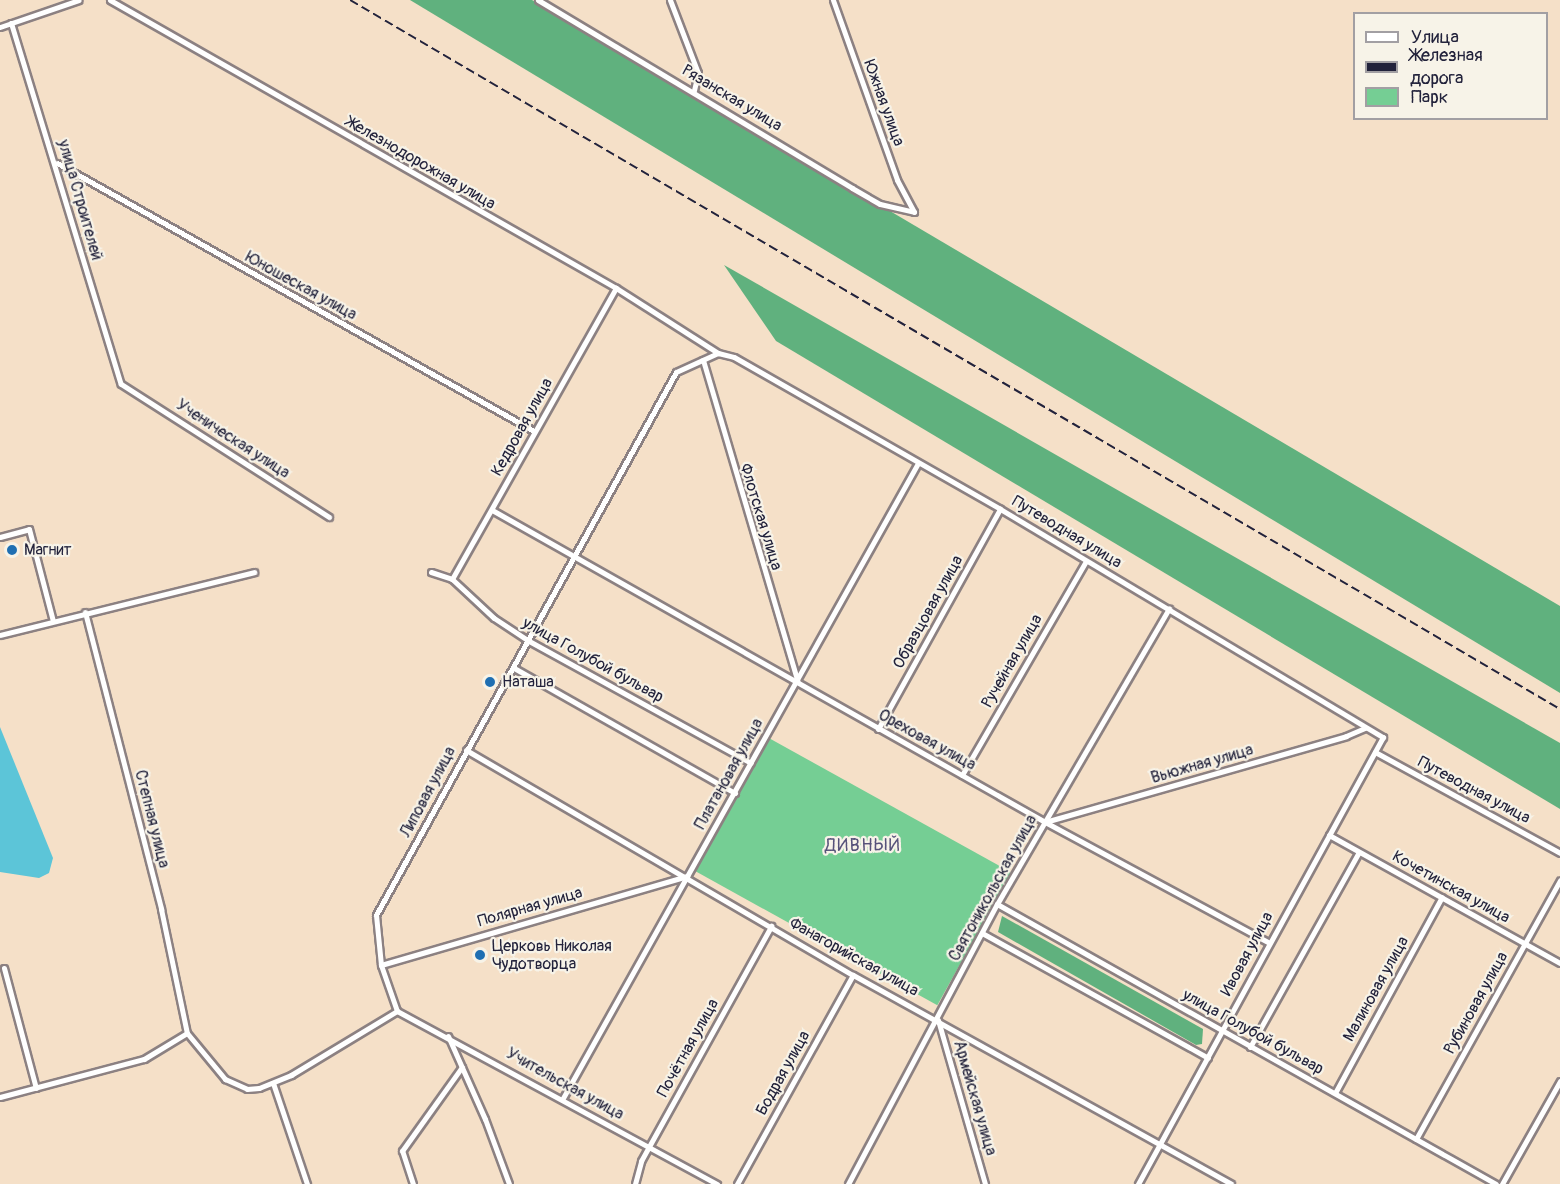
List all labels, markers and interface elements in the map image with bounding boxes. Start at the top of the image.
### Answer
legend [1353,12,1548,120]
text: Улица [1411,26,1459,49]
text: Железная дорога [1410,44,1483,90]
street label: Южная улица [860,57,908,149]
street label: Рязанская улица [679,61,785,135]
text: Парк [1411,86,1448,109]
street label: Железнодорожная улица [343,112,499,214]
street label: улица Строителей [54,138,106,262]
street label: Юношеская улица [242,247,360,325]
street label: Кедровая улица [487,375,557,479]
street label: Ученическая улица [173,395,293,483]
street label: Флотская улица [736,461,786,573]
street label: Путеводная улица [1009,492,1125,572]
place label: Магнит [24,540,72,560]
marker: Магнит [5,543,19,557]
street label: Образцовая улица [889,552,967,672]
street label: Ручейная улица [978,611,1046,711]
street label: улица Голубой бульвар [519,613,667,707]
place label: Наташа [502,672,554,692]
marker: Наташа [483,675,497,689]
street label: Ореховая улица [875,705,979,775]
street label: Платановая улица [691,715,767,833]
street label: Вьюжная улица [1149,740,1255,788]
street label: Липовая улица [396,744,460,840]
street label: Путеводная улица [1414,752,1534,828]
street label: Степная улица [131,768,173,870]
street label: Святоникольская улица [945,812,1041,964]
district label: ДИВНЫЙ [825,835,901,857]
street label: Кочетинская улица [1389,847,1513,927]
street label: Полярная улица [475,883,585,931]
street label: Ивовая улица [1217,909,1277,999]
street label: Фанагорийская улица [786,914,922,1000]
street label: Малиновая улица [1339,933,1413,1045]
place label: Церковь Николая Чудотворца [492,936,612,974]
marker: Церковь Николая Чудотворца [473,948,487,962]
street label: Рубиновая улица [1440,949,1512,1057]
street label: улица Голубой бульвар [1179,985,1327,1079]
street label: Почётная улица [653,996,723,1100]
street label: Бодрая улица [752,1027,814,1119]
street label: Армейская улица [949,1038,1001,1158]
street label: Учительская улица [503,1044,627,1124]

